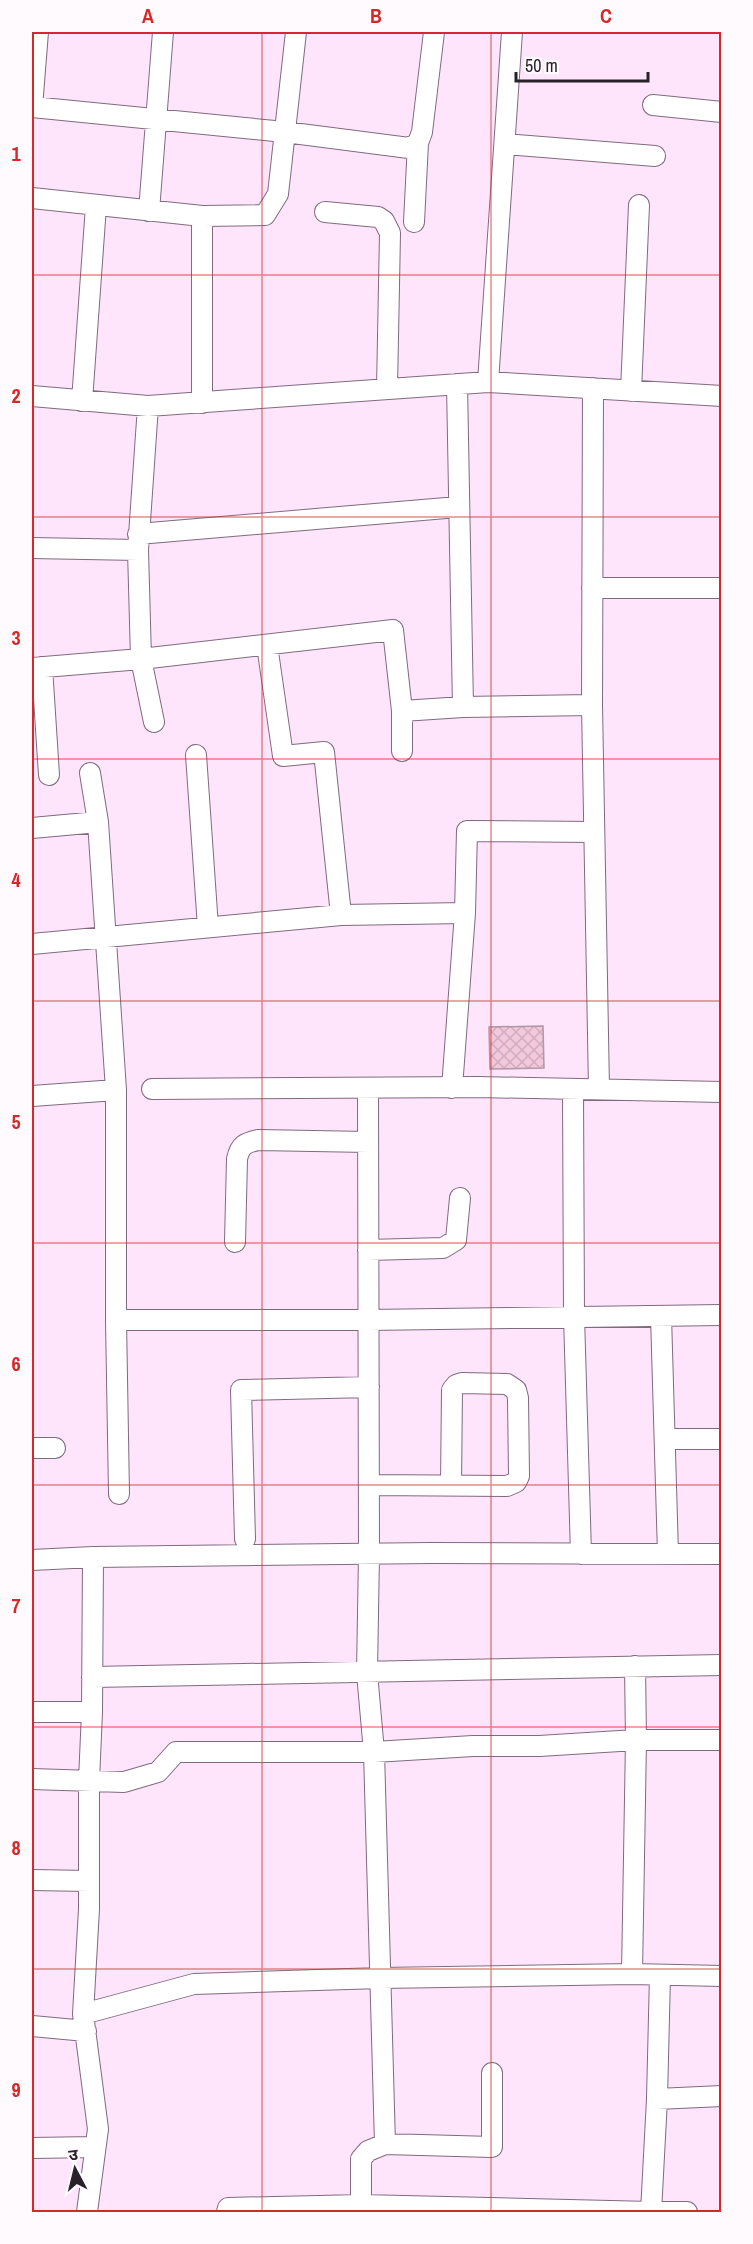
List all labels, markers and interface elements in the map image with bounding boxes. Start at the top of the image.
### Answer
text: A [142,2,154,29]
text: B [370,2,382,29]
text: C [600,2,612,29]
scale bar [516,45,648,83]
text: 50 m [525,53,558,78]
text: 1 [11,140,21,167]
text: 2 [11,382,21,409]
text: 3 [11,624,21,651]
text: 4 [11,866,21,893]
text: 5 [11,1108,21,1135]
text: 6 [11,1350,21,1377]
text: 7 [11,1592,21,1619]
text: 8 [11,1834,21,1861]
text: 9 [11,2076,21,2103]
north arrow [45,2139,105,2199]
text: उ [67,2143,80,2166]

